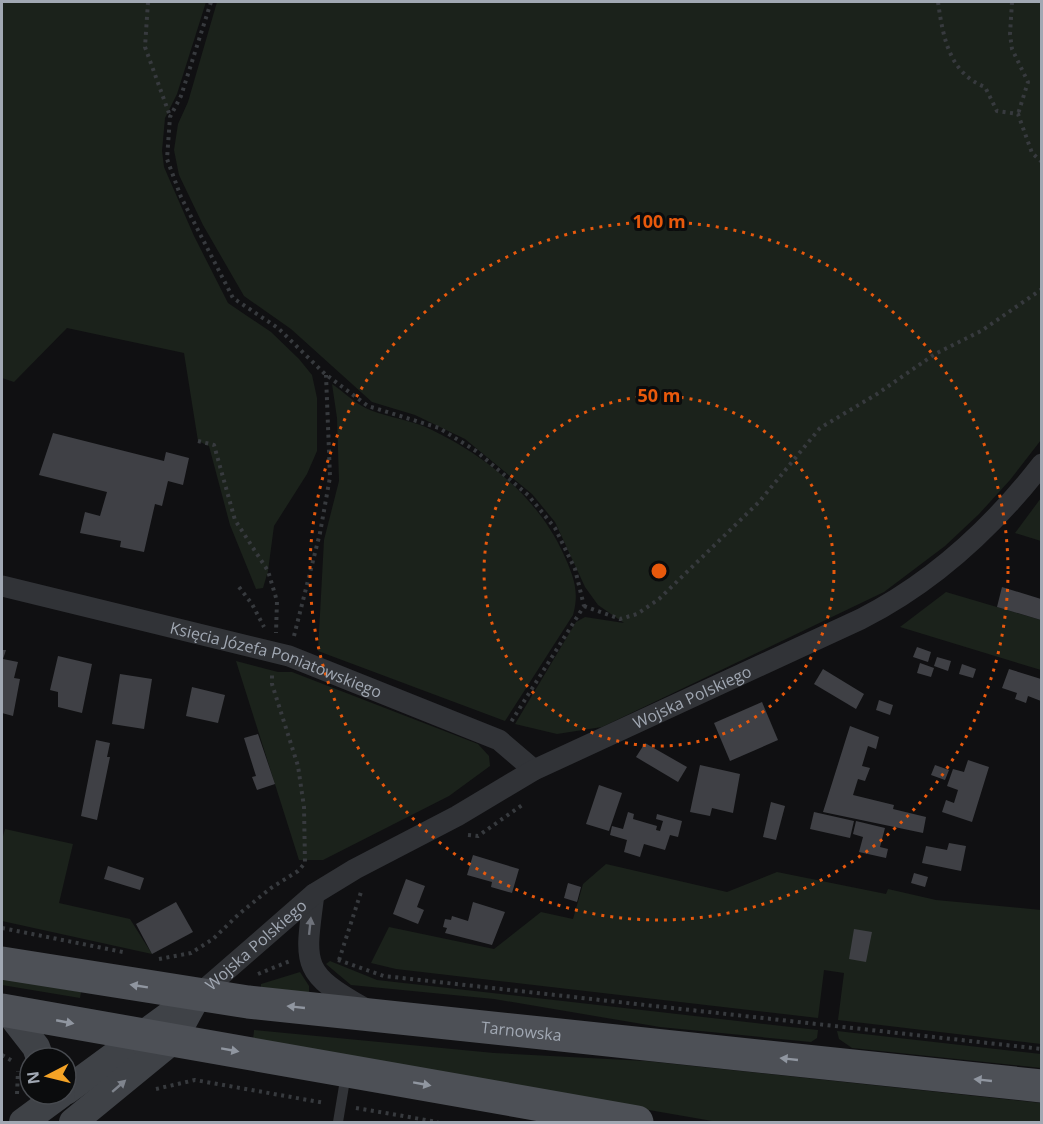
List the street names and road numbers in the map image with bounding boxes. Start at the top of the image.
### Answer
street label: Księcia Józefa Poniatowskiego [168,616,385,703]
street label: Wojska Polskiego [629,660,755,734]
street label: Wojska Polskiego [200,894,311,995]
street label: Tarnowska [480,1016,563,1046]

